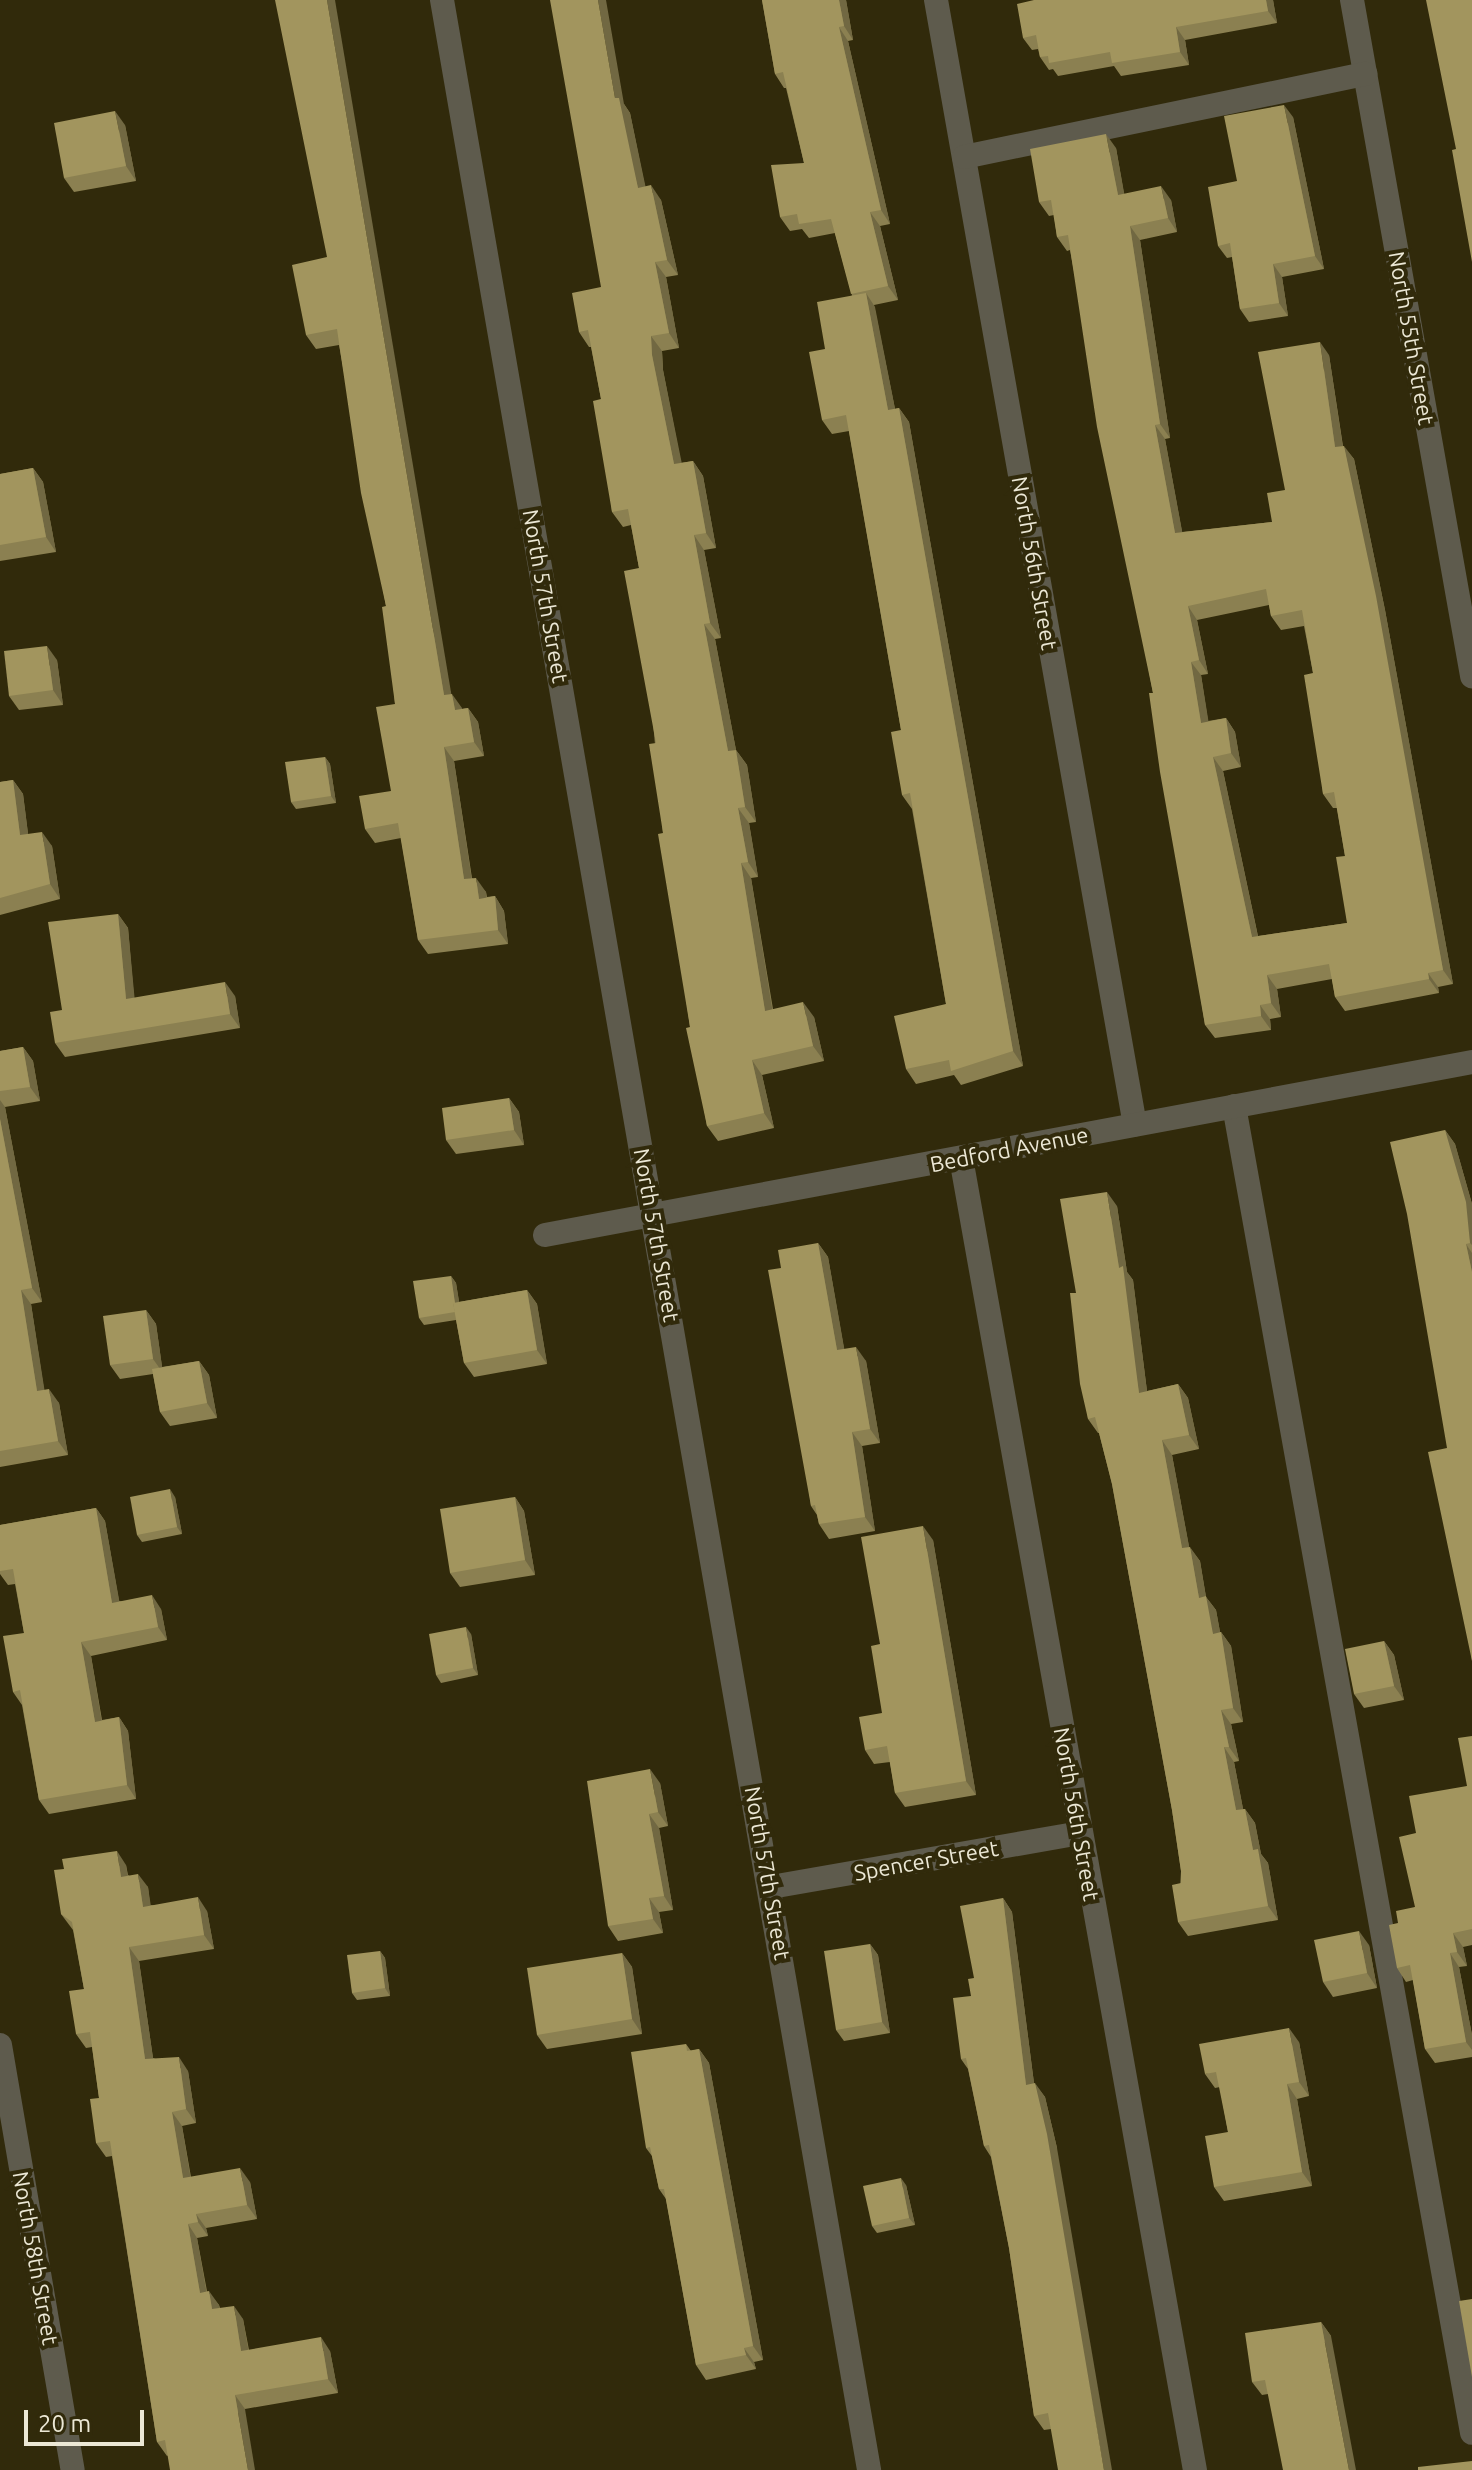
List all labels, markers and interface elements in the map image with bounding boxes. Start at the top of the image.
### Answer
street label: North 55th Street [1384,249,1440,427]
street label: North 56th Street [1007,474,1063,652]
street label: North 57th Street [518,507,574,685]
street label: Bedford Avenue [928,1121,1090,1177]
street label: North 57th Street [629,1146,685,1324]
street label: North 56th Street [1049,1725,1105,1903]
street label: North 57th Street [740,1784,796,1962]
street label: Spencer Street [852,1834,1000,1886]
street label: North 58th Street [8,2169,64,2347]
scale bar [28,2394,148,2444]
text: 20 m [38,2410,91,2437]

